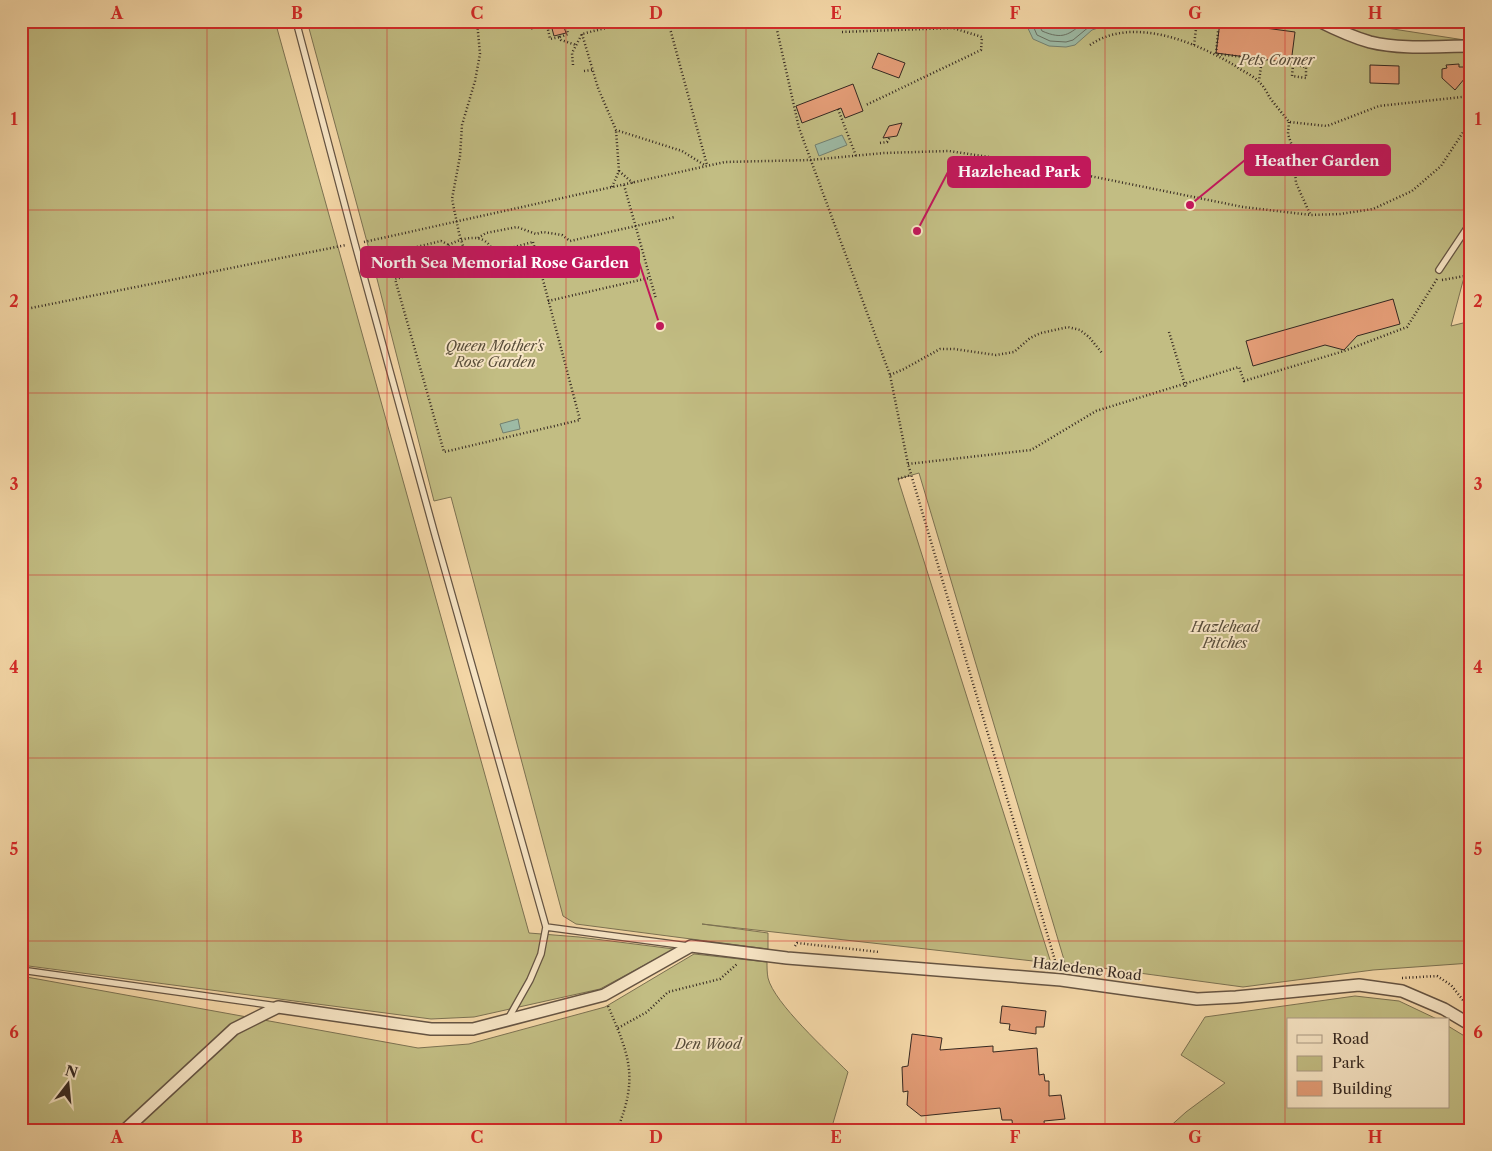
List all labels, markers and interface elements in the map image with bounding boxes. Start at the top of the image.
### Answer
text: A [110,3,124,23]
text: B [291,3,303,23]
text: C [471,3,483,23]
text: D [649,3,663,23]
text: E [830,3,842,23]
text: F [1010,3,1021,23]
text: G [1188,3,1202,23]
text: H [1368,3,1382,23]
park label: Pets Corner [1238,51,1316,69]
text: 1 [10,109,18,129]
text: 1 [1474,109,1482,129]
callout: Heather Garden [1245,145,1390,175]
text: Heather Garden [1254,151,1380,170]
callout: Hazlehead Park [948,157,1090,187]
text: Hazlehead Park [958,162,1081,181]
callout: North Sea Memorial Rose Garden [361,247,639,277]
text: North Sea Memorial Rose Garden [371,253,630,272]
text: 2 [9,291,19,311]
text: 2 [1473,291,1483,311]
park label: Queen Mother's Rose Garden [446,337,545,371]
text: 3 [9,474,19,494]
text: 3 [1473,474,1483,494]
park label: Hazlehead Pitches [1190,618,1261,652]
text: 4 [9,657,19,677]
text: 4 [1473,657,1483,677]
text: 5 [10,839,19,859]
text: 5 [1474,839,1483,859]
street label: Hazledene Road [1031,953,1143,985]
legend [1287,1018,1450,1108]
text: 6 [9,1022,19,1042]
text: 6 [1473,1022,1483,1042]
text: Road [1332,1029,1369,1048]
park label: Den Wood [674,1035,743,1053]
text: Park [1332,1053,1366,1072]
north arrow [42,1058,92,1108]
text: N [63,1061,80,1082]
text: Building [1332,1079,1392,1098]
text: A [110,1127,124,1147]
text: B [291,1127,303,1147]
text: C [471,1127,483,1147]
text: D [649,1127,663,1147]
text: E [830,1127,842,1147]
text: F [1010,1127,1021,1147]
text: G [1188,1127,1202,1147]
text: H [1368,1127,1382,1147]

